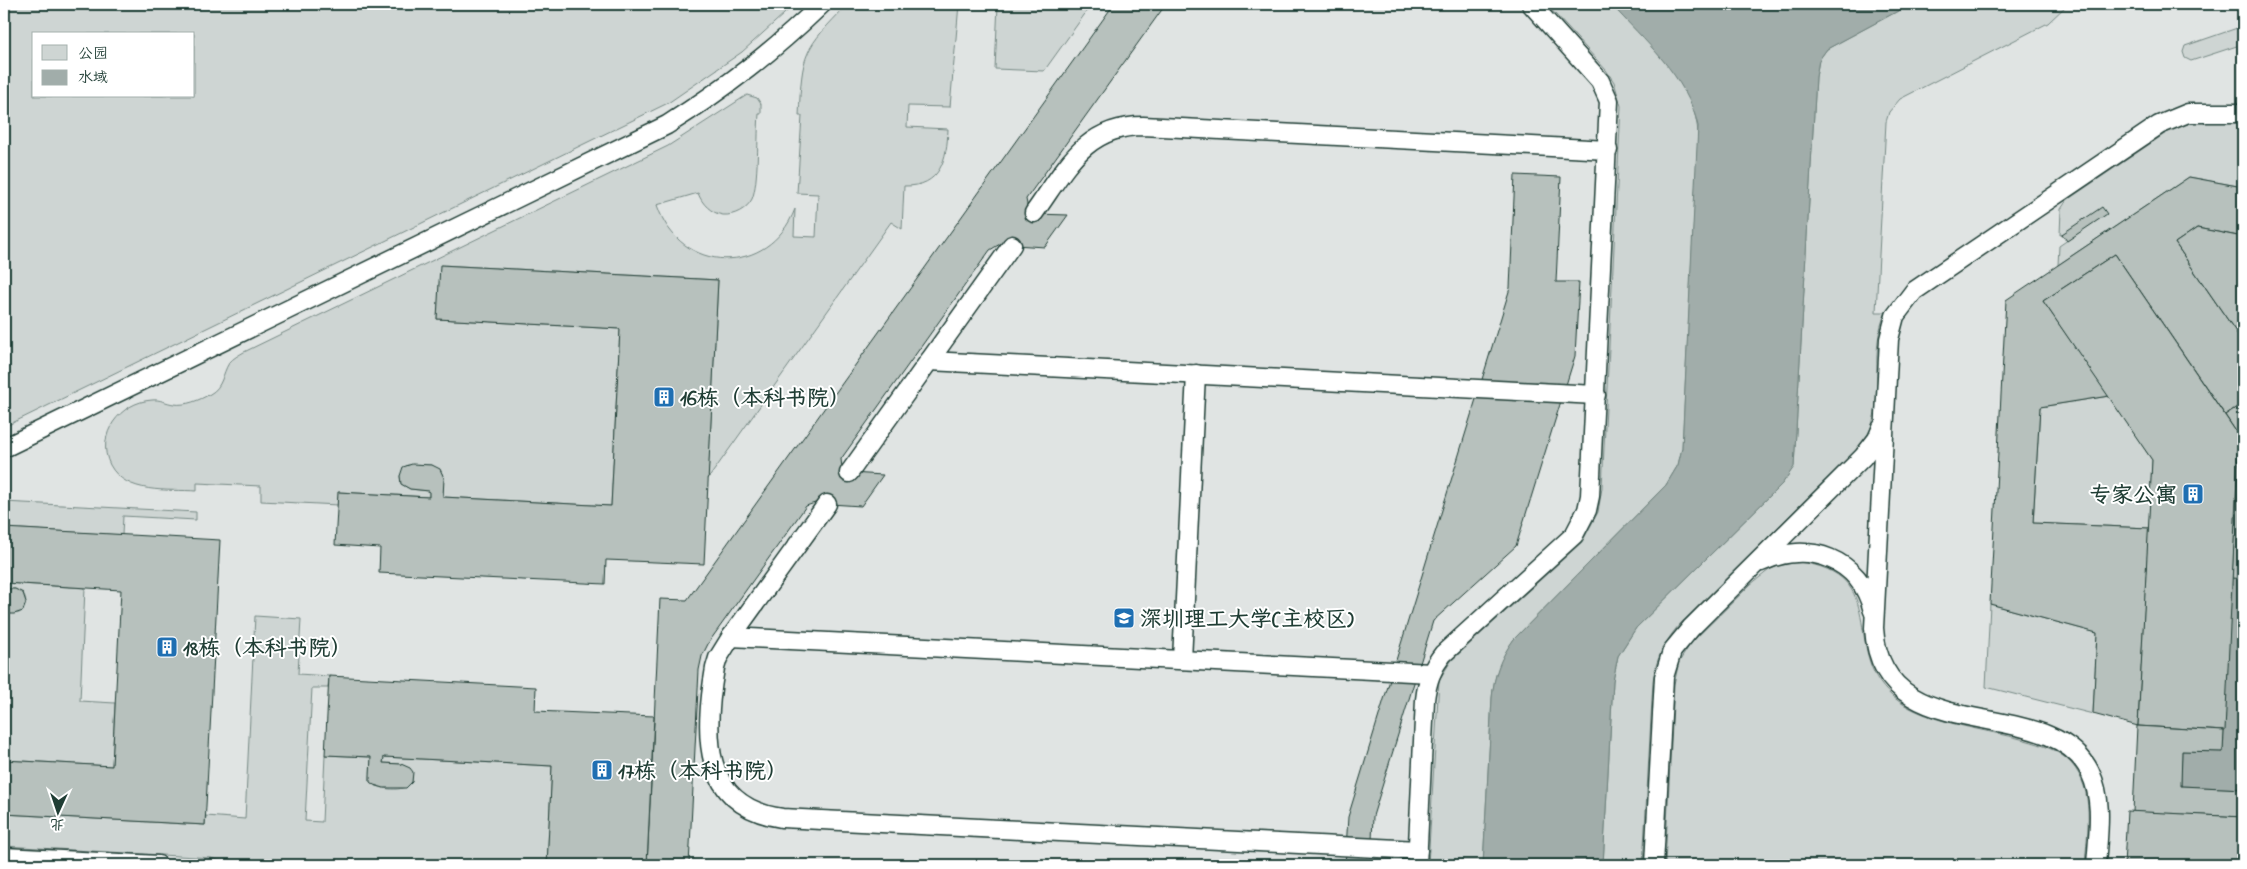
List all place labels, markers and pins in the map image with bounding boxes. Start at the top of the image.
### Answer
place label: 16栋（本科书院） [680,384,851,416]
building icon: 16栋（本科书院） [652,385,676,409]
place label: 专家公寓 [2089,481,2177,513]
building icon: 专家公寓 [2181,482,2205,506]
place label: 深圳理工大学(主校区) [1140,605,1354,637]
school or university icon: 深圳理工大学(主校区) [1112,606,1136,630]
place label: 18栋（本科书院） [183,634,352,666]
building icon: 18栋（本科书院） [155,635,179,659]
place label: 17栋（本科书院） [618,757,788,789]
building icon: 17栋（本科书院） [590,758,614,782]

